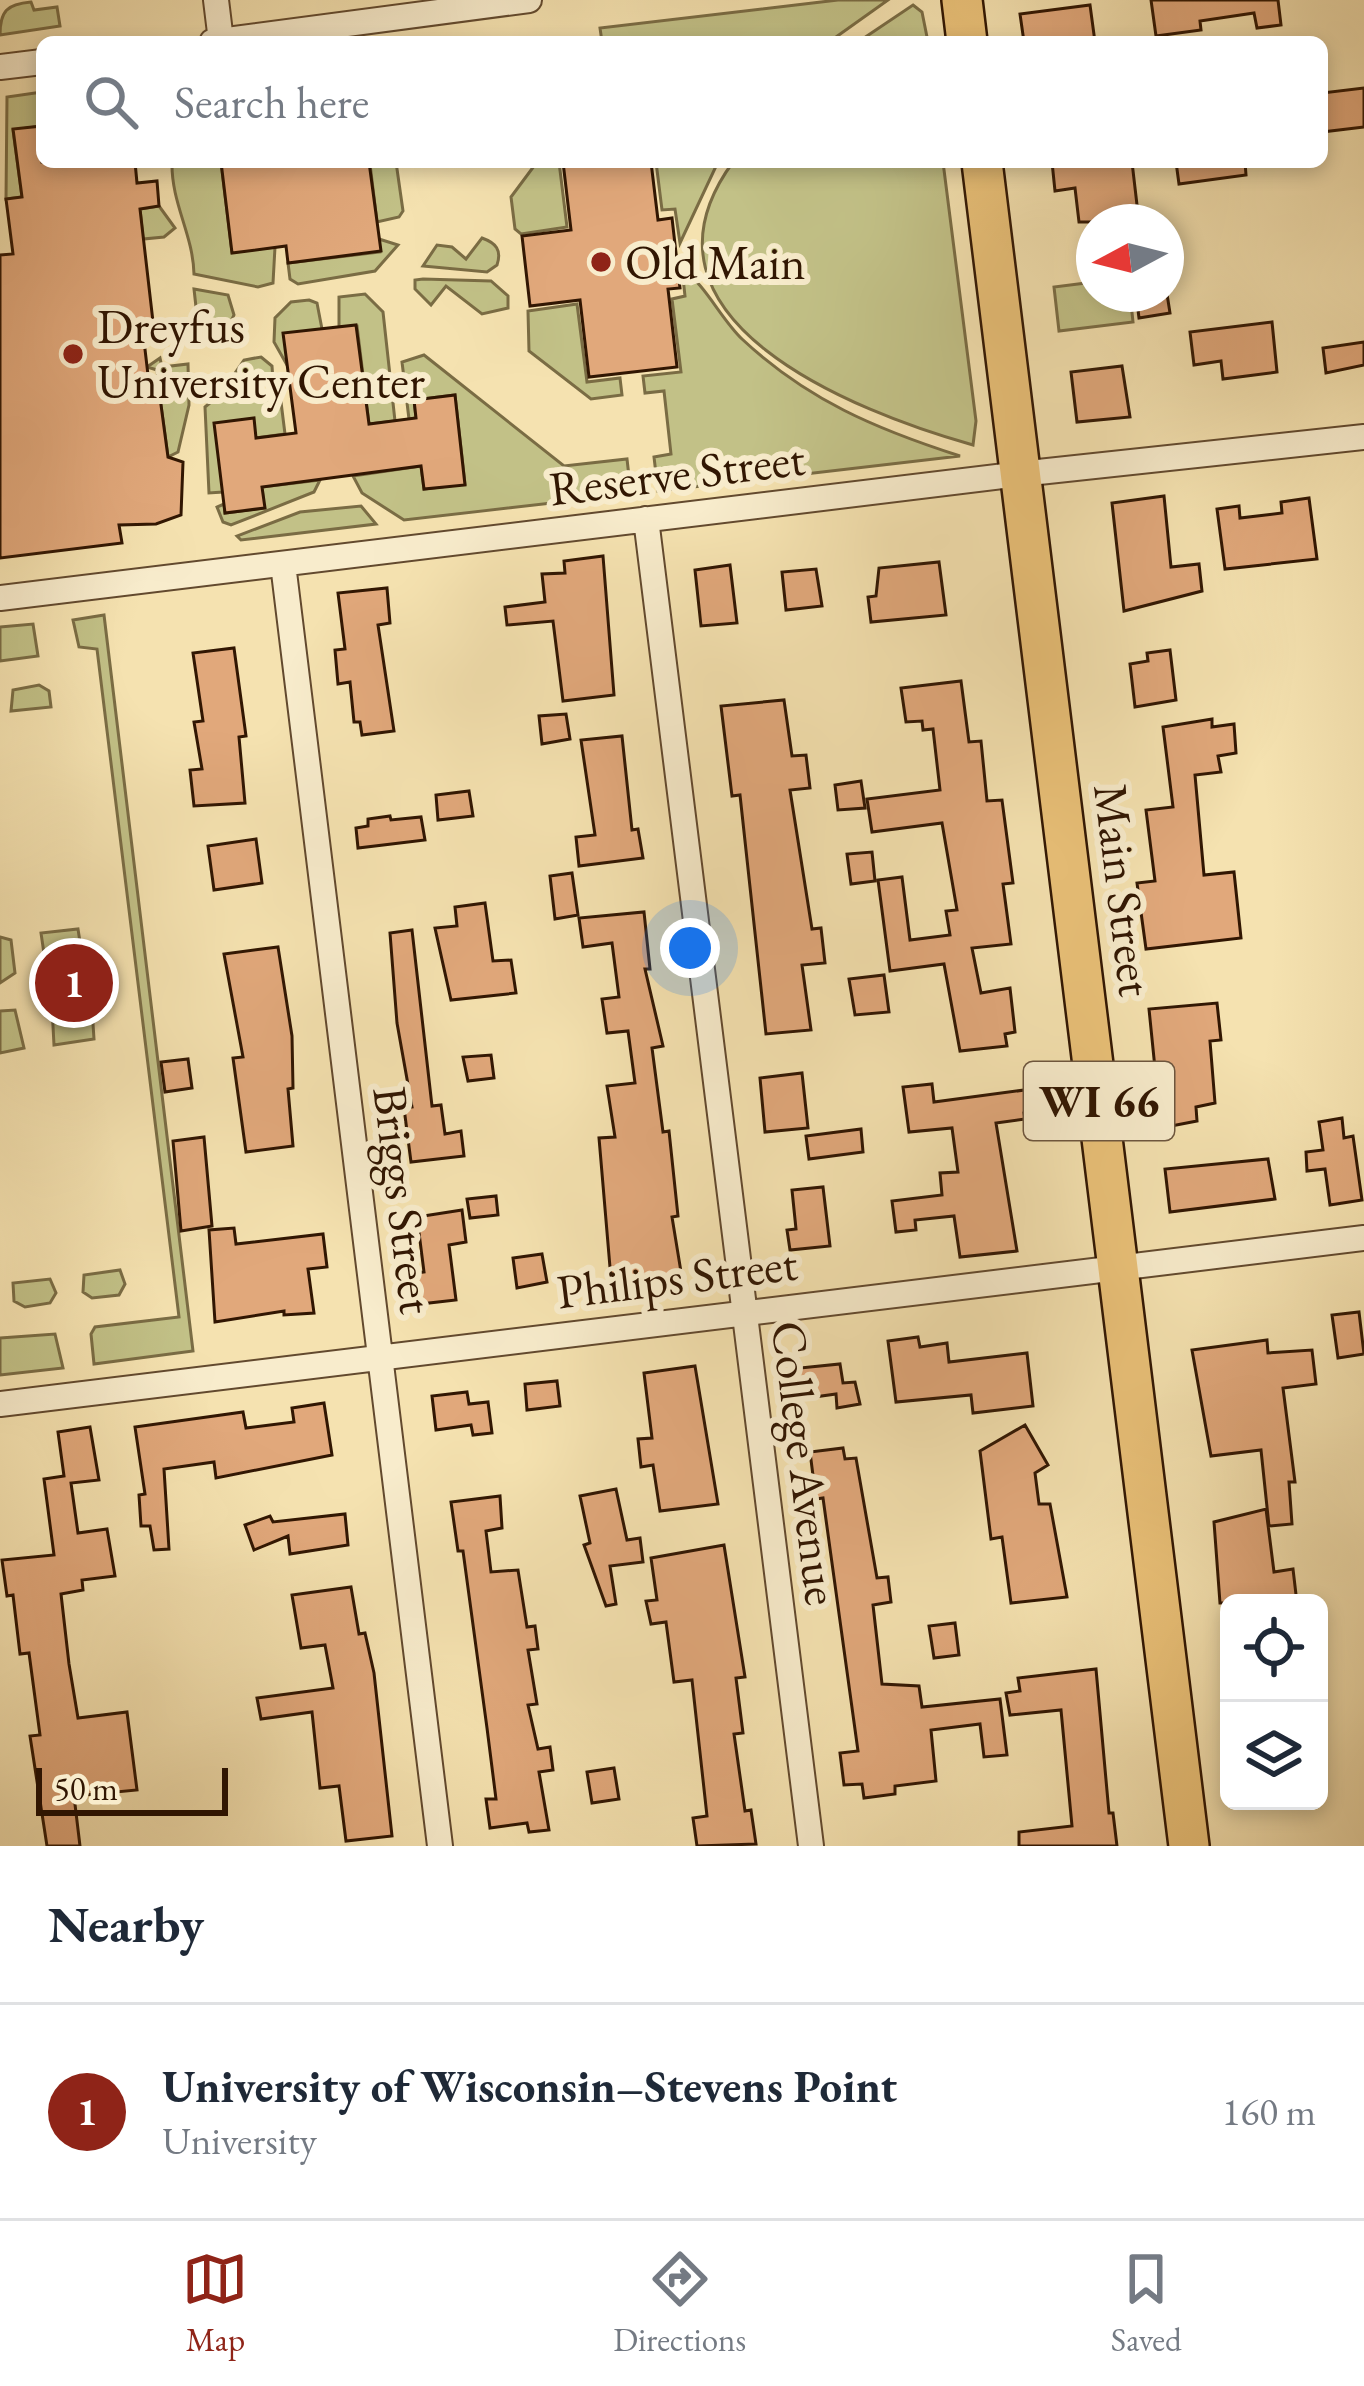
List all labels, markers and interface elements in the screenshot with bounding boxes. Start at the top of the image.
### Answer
search box [36,36,1328,168]
icon: search [78,69,144,135]
text: Search here [174,73,369,131]
north arrow [1076,204,1184,312]
place label: Old Main [625,231,806,293]
marker: Old Main [588,249,614,275]
place label: Dreyfus University Center [97,295,425,412]
marker: Dreyfus University Center [60,341,86,367]
street label: Reserve Street [546,427,808,519]
street label: Main Street [1080,780,1168,1000]
your location [660,918,720,978]
pin: 1 [35,938,113,1028]
road number: WI 66 [1024,1062,1174,1140]
street label: Briggs Street [359,1083,449,1317]
street label: Philips Street [553,1232,801,1322]
street label: College Avenue [758,1317,854,1609]
map controls [1220,1594,1328,1810]
button: locate [1220,1594,1328,1702]
button: layers [1220,1702,1328,1810]
scale bar [36,1762,228,1815]
text: 50 m [54,1767,118,1810]
text: Nearby [48,1891,204,1957]
text: University of Wisconsin–Stevens Point [162,2057,897,2115]
text: 1 [77,2086,97,2137]
text: 160 m [1222,2086,1316,2137]
text: University [162,2115,317,2166]
tab: Map [182,2246,248,2361]
tab: Directions [613,2246,746,2361]
tab: Saved [1111,2246,1182,2361]

